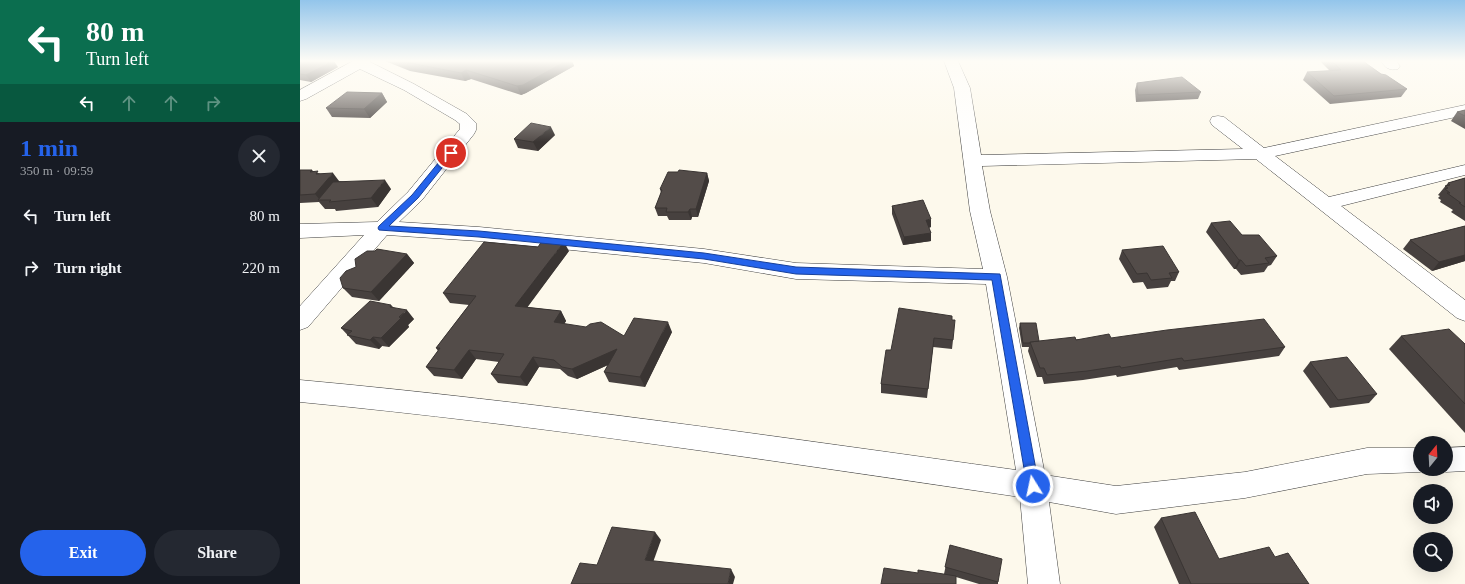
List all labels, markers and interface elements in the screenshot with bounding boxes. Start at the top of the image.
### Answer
icon: left [20,16,72,68]
text: 80 m [86,16,144,47]
text: Turn left [86,49,149,69]
icon: left [76,92,98,114]
icon: ahead [118,92,140,114]
icon: ahead [160,92,182,114]
icon: right [202,92,224,114]
text: 1 min [20,135,78,161]
button: close [238,135,280,177]
pin [434,136,468,170]
icon: arrive [440,142,462,164]
text: 350 m · 09:59 [20,163,93,178]
icon: left [20,205,42,227]
text: Turn left [54,208,111,224]
text: 80 m [250,208,280,224]
icon: right [20,257,42,279]
text: Turn right [54,260,121,276]
text: 220 m [242,260,280,276]
north arrow [1413,436,1453,476]
map controls [1413,436,1453,572]
position arrow [1012,465,1054,507]
button: sound [1413,484,1453,524]
button: Exit [20,530,146,576]
button: Share [154,530,280,576]
button: search [1413,532,1453,572]

